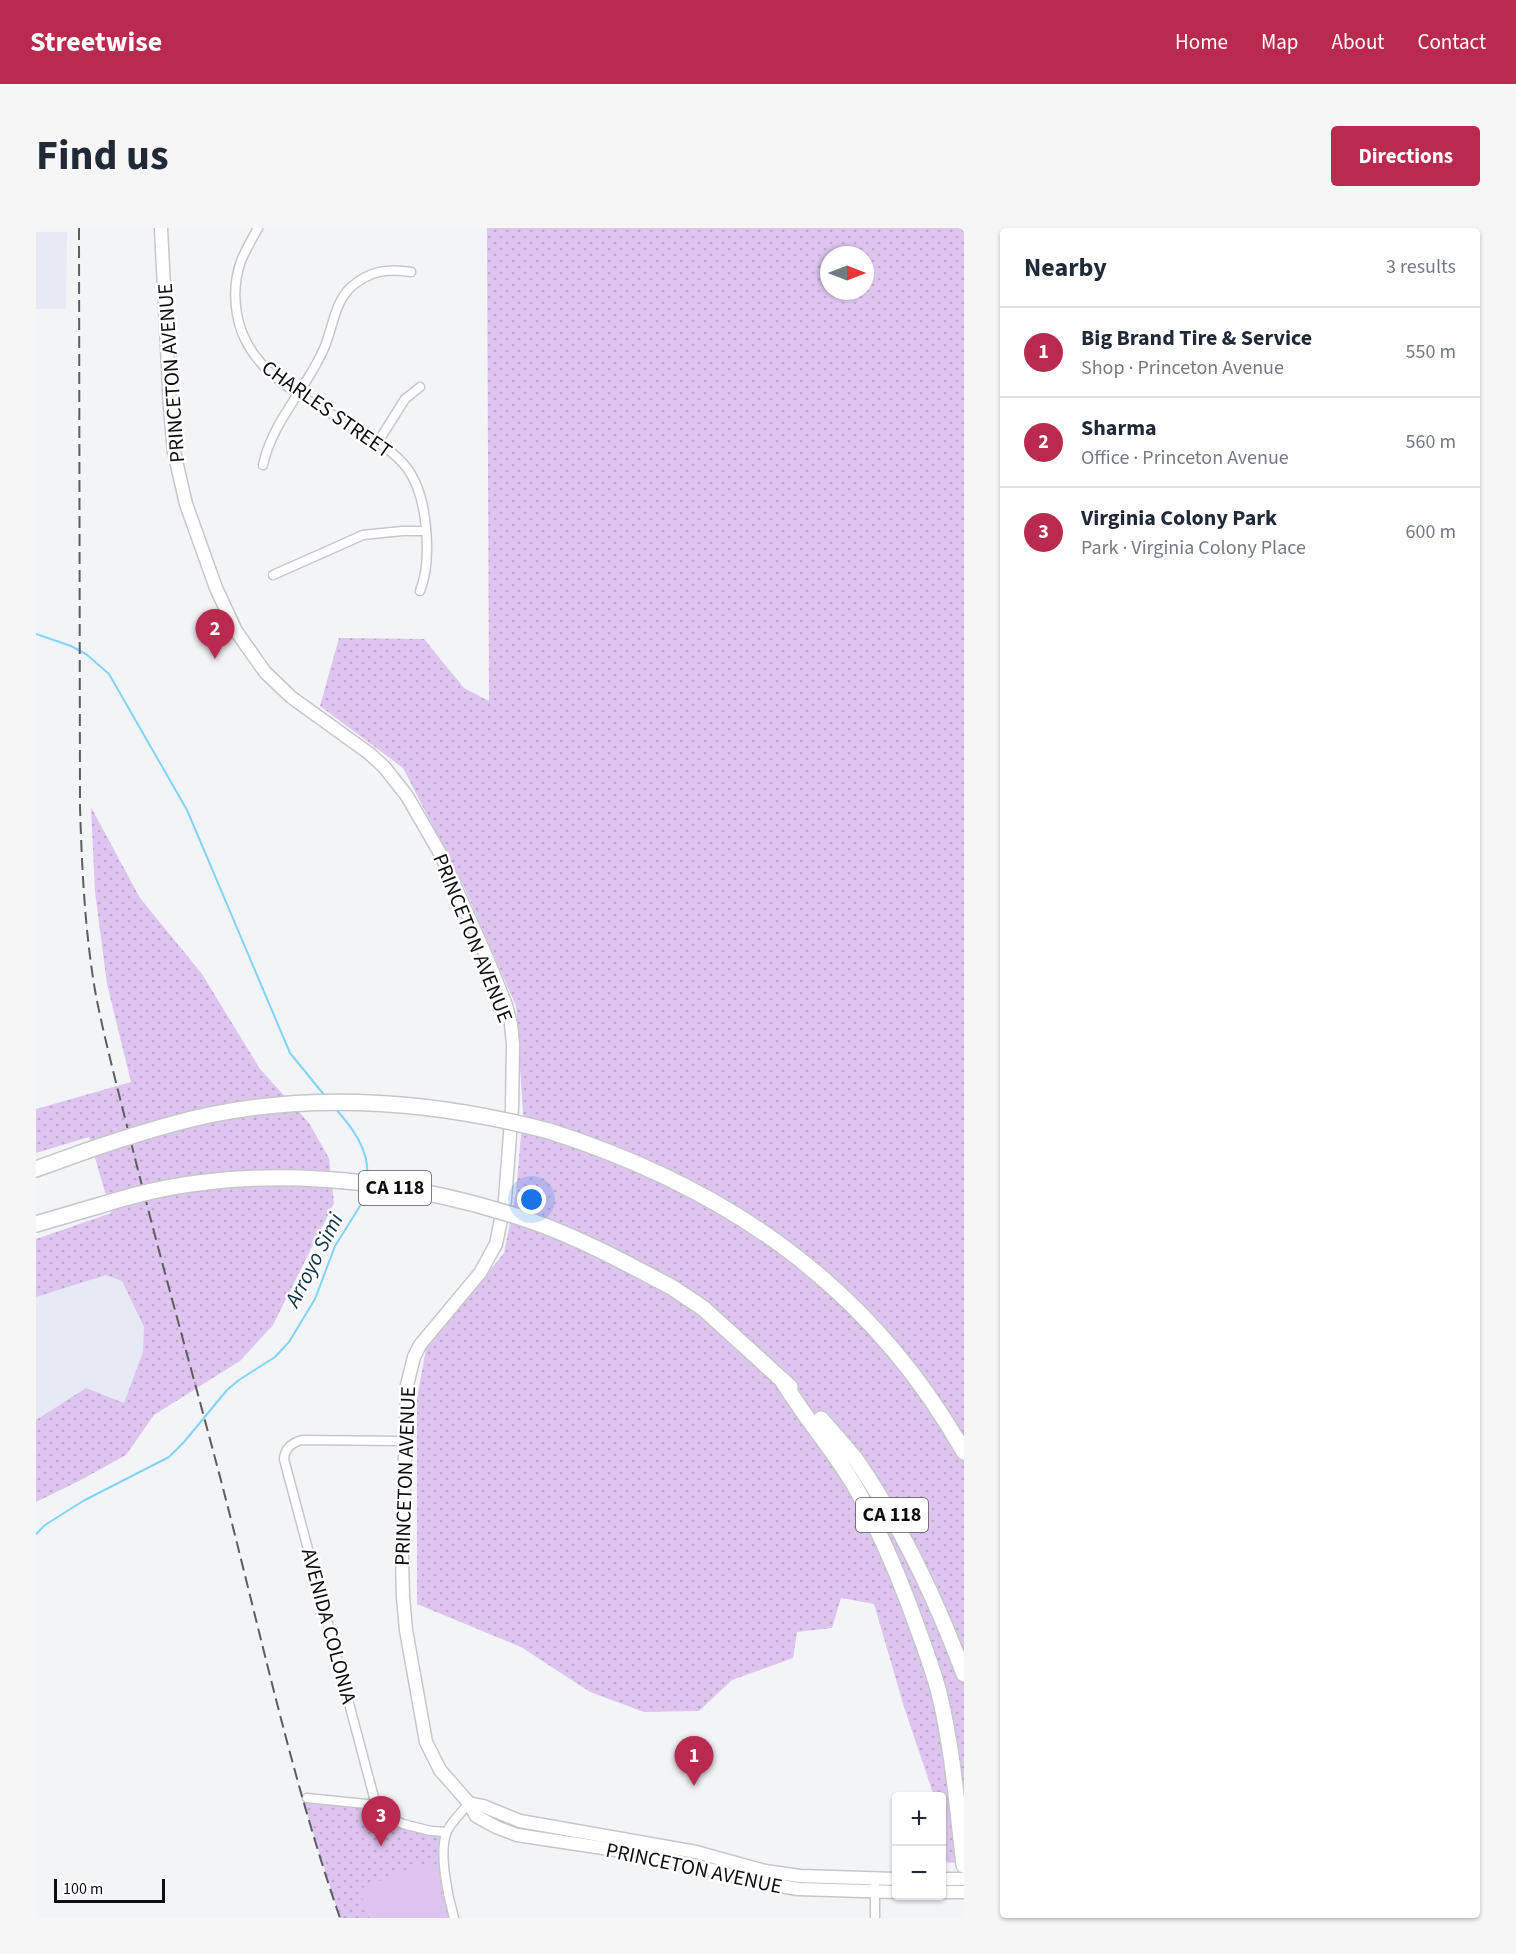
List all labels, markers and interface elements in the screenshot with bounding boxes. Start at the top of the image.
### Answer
text: Streetwise [30,22,162,62]
text: Home [1175,27,1228,57]
text: Map [1261,27,1299,57]
text: About [1332,27,1384,57]
text: Contact [1417,27,1486,57]
text: Find us [36,126,169,186]
button: Directions [1331,126,1480,186]
north arrow [820,246,874,300]
text: Nearby [1024,249,1107,286]
text: 3 results [1386,253,1456,281]
street label: PRINCETON AVENUE [150,282,192,464]
text: Big Brand Tire & Service [1081,322,1312,354]
text: 1 [1038,338,1049,366]
text: 550 m [1406,338,1456,366]
street label: CHARLES STREET [256,353,398,465]
text: Shop · Princeton Avenue [1081,354,1284,382]
text: Sharma [1081,412,1157,444]
text: 2 [1038,428,1049,456]
text: 560 m [1406,428,1456,456]
text: Office · Princeton Avenue [1081,444,1289,472]
text: Virginia Colony Park [1081,502,1277,534]
text: 3 [1038,518,1049,546]
text: 600 m [1406,518,1456,546]
text: Park · Virginia Colony Place [1081,534,1306,562]
pin: 2 [196,610,234,659]
street label: PRINCETON AVENUE [425,849,521,1027]
road number: CA 118 [359,1171,431,1205]
your location [517,1185,546,1214]
water label: Arroyo Simi [276,1207,352,1314]
street label: PRINCETON AVENUE [387,1386,423,1566]
road number: CA 118 [856,1498,928,1532]
street label: AVENIDA COLONIA [294,1545,364,1708]
pin: 1 [674,1736,714,1786]
map controls [892,1792,946,1900]
button: + [892,1792,946,1846]
pin: 3 [362,1796,400,1846]
street label: PRINCETON AVENUE [603,1835,785,1901]
button: − [892,1846,946,1900]
scale bar [54,1876,165,1904]
text: 100 m [63,1878,103,1900]

